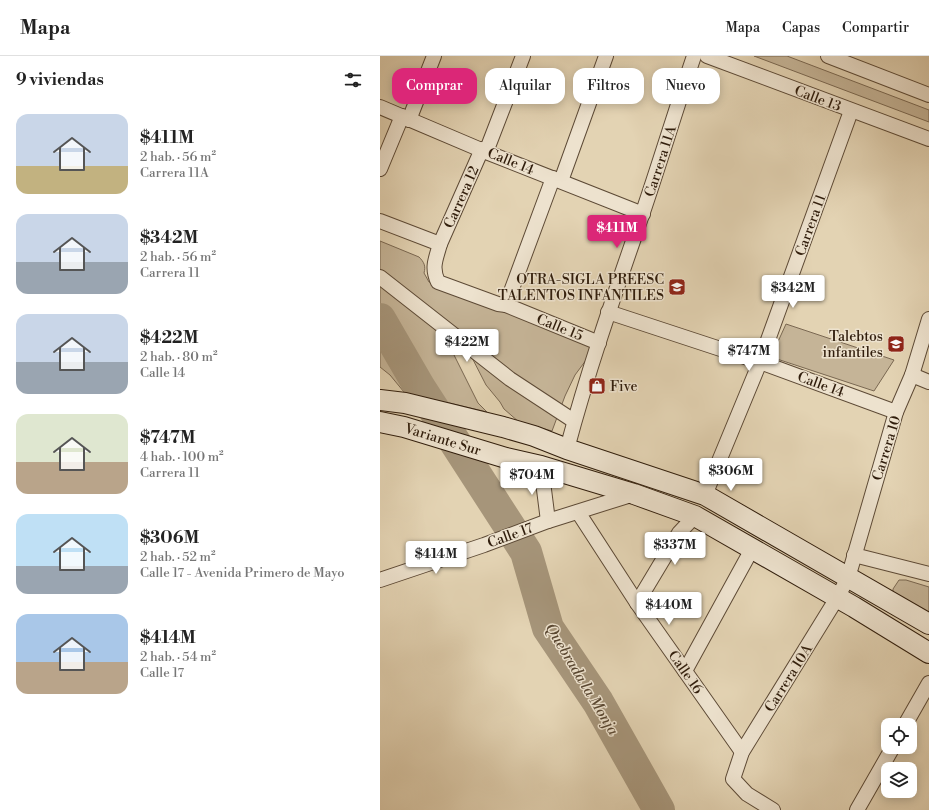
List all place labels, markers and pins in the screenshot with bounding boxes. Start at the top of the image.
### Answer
pin: $411M [589,215,645,249]
place label: OTRA-SIGLA PREESC TALENTOS INFANTILES [498,271,664,305]
pin: $342M [765,275,821,309]
school or university icon: OTRA-SIGLA PREESC TALENTOS INFANTILES [667,277,687,297]
place label: Talebtos infantiles [823,328,883,362]
pin: $422M [439,329,495,363]
school or university icon: Talebtos infantiles [886,334,906,354]
pin: $747M [721,338,777,372]
shop icon: Five [587,376,607,396]
place label: Five [610,378,637,396]
pin: $306M [703,458,759,492]
pin: $704M [504,462,560,496]
pin: $337M [647,532,703,566]
pin: $414M [408,541,464,575]
pin: $440M [641,592,697,626]

